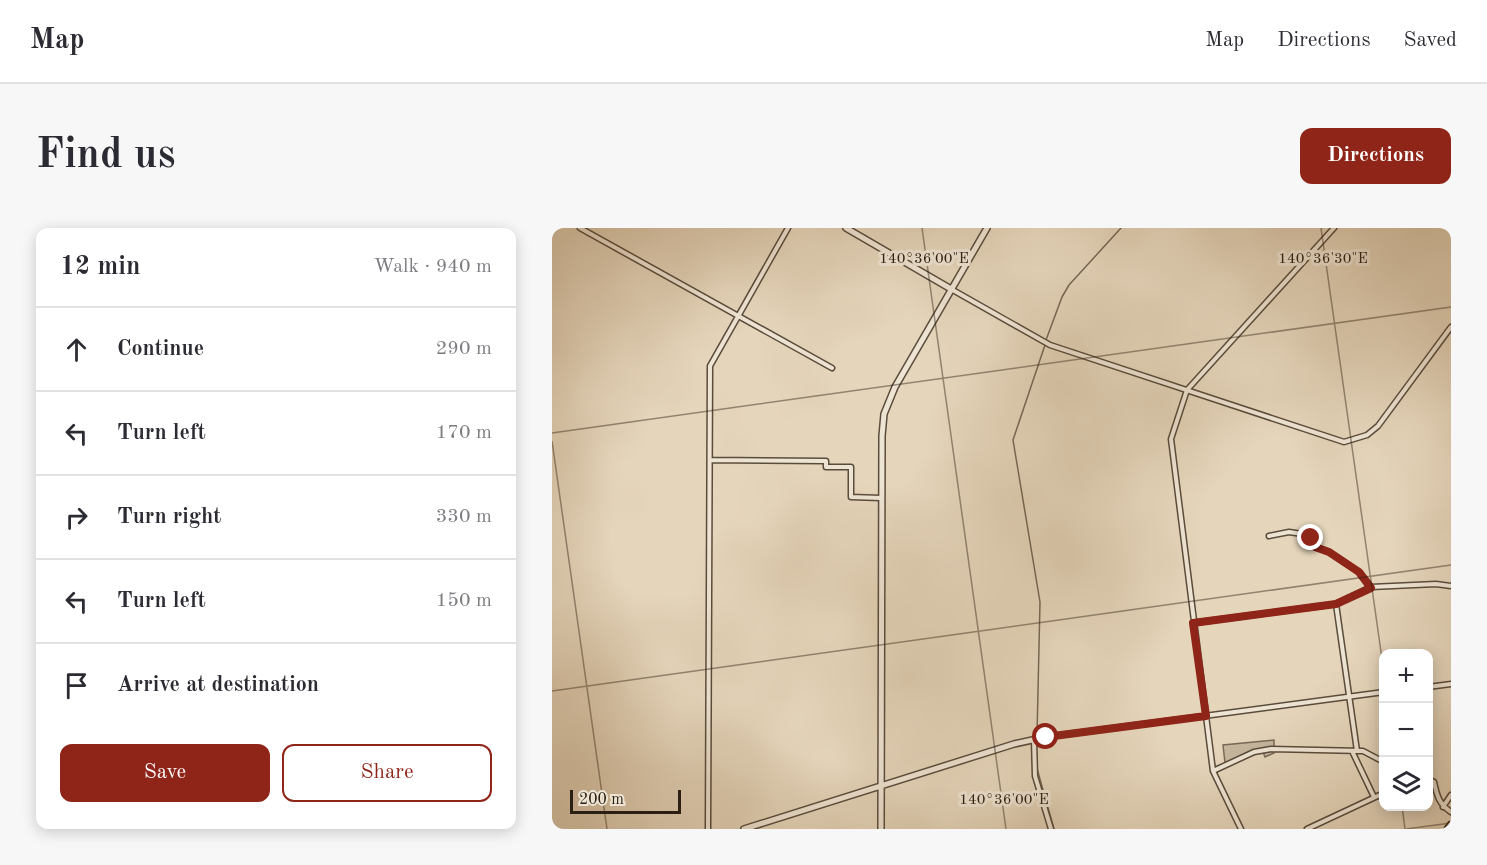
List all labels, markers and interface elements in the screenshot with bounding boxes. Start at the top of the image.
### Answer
text: Map [30,27,84,55]
text: Map [1205,30,1244,51]
text: Directions [1277,30,1371,51]
text: Saved [1404,30,1457,51]
button: Directions [1300,128,1451,184]
text: Find us [36,135,175,177]
text: 140°36'00"E [879,252,969,267]
text: 140°36'30"E [1278,252,1368,267]
text: 12 min [60,254,140,280]
text: Walk · 940 m [373,257,492,277]
icon: ahead [60,333,93,366]
text: Continue [117,338,204,360]
text: 290 m [436,339,492,359]
icon: left [60,417,93,450]
text: Turn left [117,422,206,444]
text: 170 m [436,423,492,443]
icon: right [60,501,93,534]
text: Turn right [117,506,221,528]
text: 330 m [436,507,492,527]
route end [1297,524,1323,550]
icon: left [60,585,93,618]
text: Turn left [117,590,206,612]
text: 150 m [436,591,492,611]
map controls [1379,649,1433,811]
button: + [1379,649,1433,703]
icon: arrive [60,669,93,702]
text: Arrive at destination [117,674,319,696]
button: − [1379,703,1433,757]
route start [1032,723,1058,749]
button: Save [60,744,270,802]
button: Share [282,744,492,802]
button: layers [1379,757,1433,811]
scale bar [570,787,681,814]
text: 200 m [579,792,624,808]
text: 140°36'00"E [959,793,1049,808]

